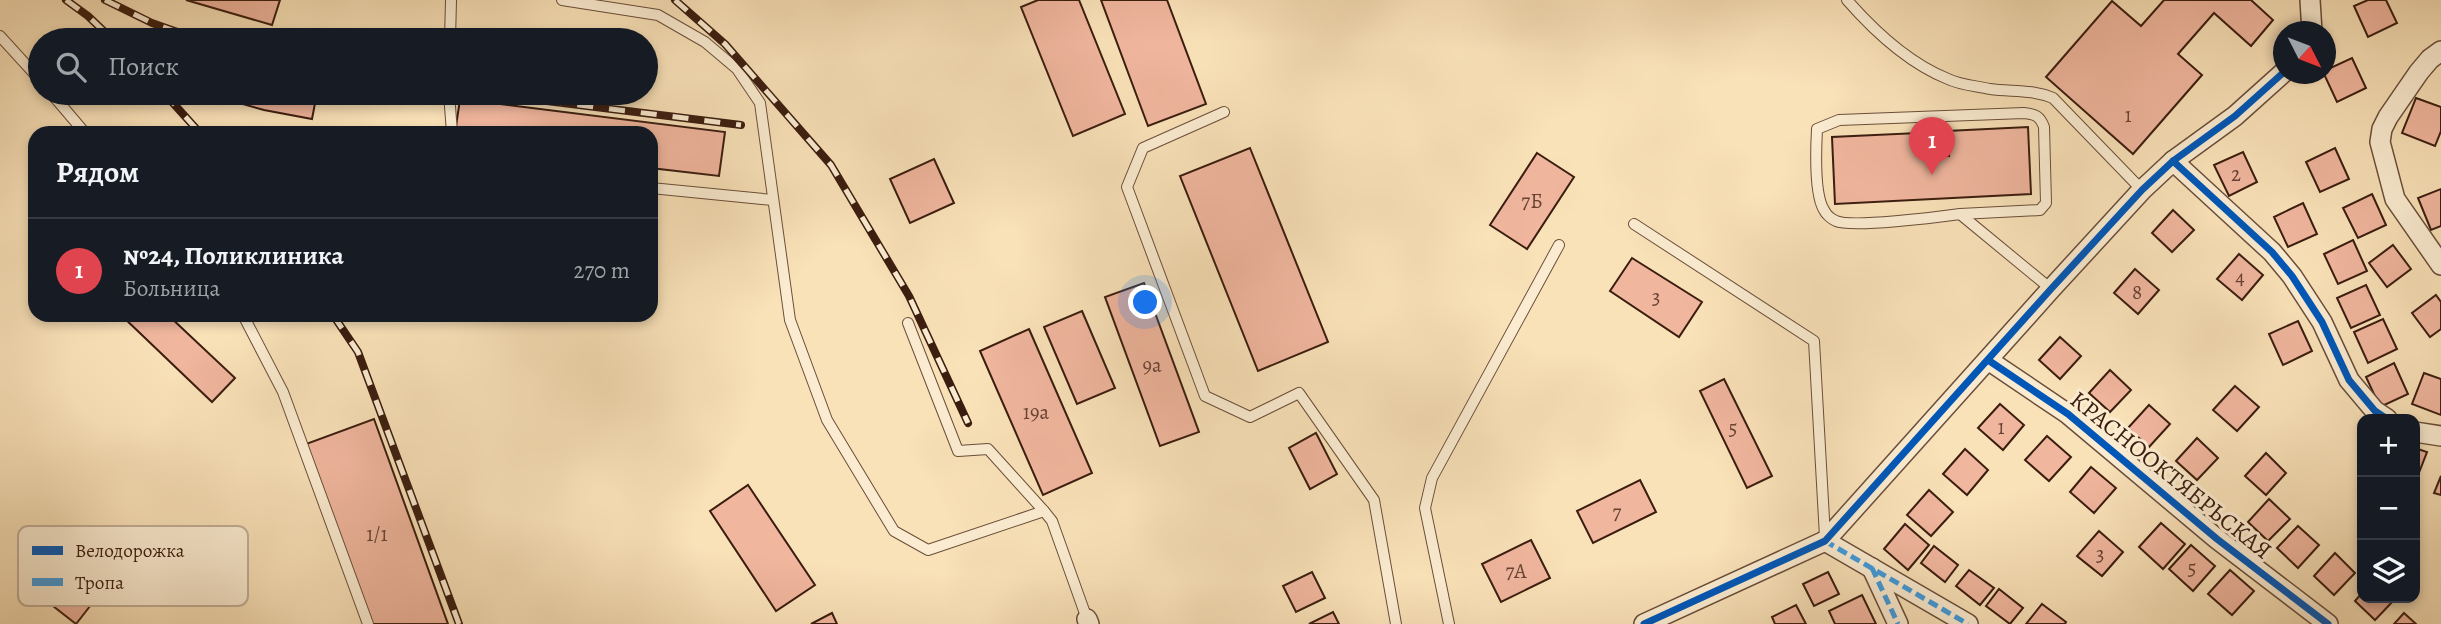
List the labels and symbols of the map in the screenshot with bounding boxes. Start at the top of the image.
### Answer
north arrow [2273,21,2336,84]
house number: 1 [2124,101,2132,129]
pin: 1 [1909,117,1955,175]
house number: 2 [2231,160,2241,188]
house number: 7Б [1521,187,1543,215]
house number: 4 [2235,263,2245,291]
house number: 8 [2132,278,2142,306]
house number: 3 [1652,283,1660,311]
your location [1128,285,1162,319]
house number: 9а [1142,351,1162,379]
street label: КРАСНООКТЯБРЬСКАЯ [2064,384,2278,566]
house number: 19а [1023,398,1050,426]
house number: 1 [1997,413,2005,441]
house number: 5 [1728,414,1738,442]
house number: 7 [1613,498,1622,526]
house number: 1/1 [366,520,388,548]
legend [18,526,248,606]
text: Велодорожка [75,538,185,564]
house number: 3 [2096,540,2104,568]
house number: 5 [2187,554,2197,582]
house number: 7А [1505,557,1527,585]
text: Тропа [75,570,124,596]

